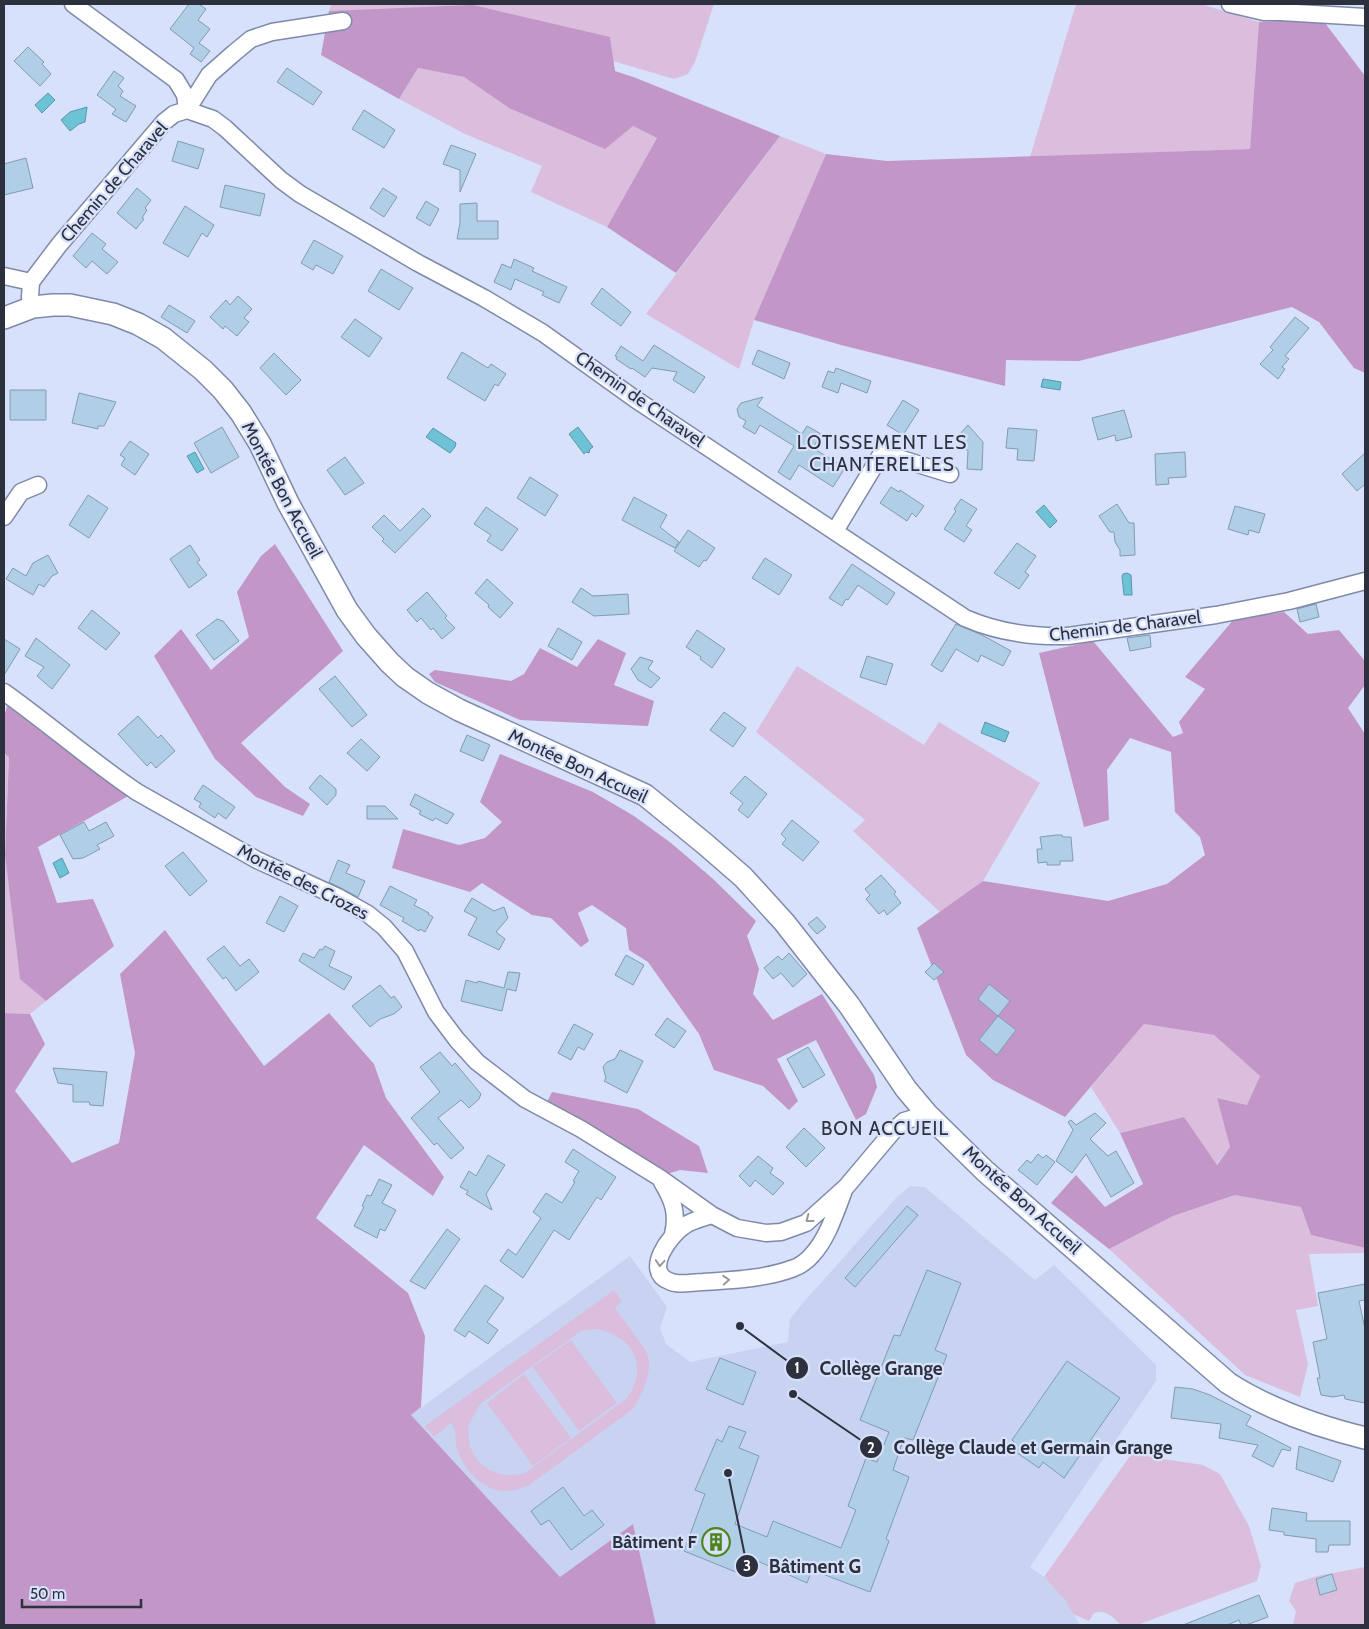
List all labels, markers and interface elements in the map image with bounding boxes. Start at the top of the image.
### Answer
street label: Chemin de Charavel [56,117,173,247]
street label: Chemin de Charavel [571,346,709,452]
street label: Montée Bon Accueil [237,418,328,563]
district label: LOTISSEMENT LES CHANTERELLES [797,431,967,476]
street label: Chemin de Charavel [1048,606,1203,646]
street label: Montée Bon Accueil [505,724,652,808]
street label: Montée des Crozes [234,839,372,925]
district label: BON ACCUEIL [821,1117,949,1140]
street label: Montée Bon Accueil [958,1141,1086,1259]
one-way arrow [805,1213,815,1222]
one-way arrow [655,1259,666,1267]
one-way arrow [723,1275,731,1286]
callout: Collège Grange [784,1351,952,1385]
text: Collège Grange [819,1357,943,1380]
text: 1 [794,1359,800,1377]
callout: Collège Claude et Germain Grange [858,1430,1182,1464]
text: Collège Claude et Germain Grange [893,1436,1173,1459]
text: 2 [867,1439,875,1457]
building icon: Bâtiment F [701,1527,731,1557]
place label: Bâtiment F [612,1531,698,1553]
callout: Bâtiment G [734,1549,872,1583]
text: Bâtiment G [769,1555,861,1578]
text: 3 [743,1557,751,1575]
scale bar [22,1576,141,1608]
text: 50 m [30,1585,65,1603]

